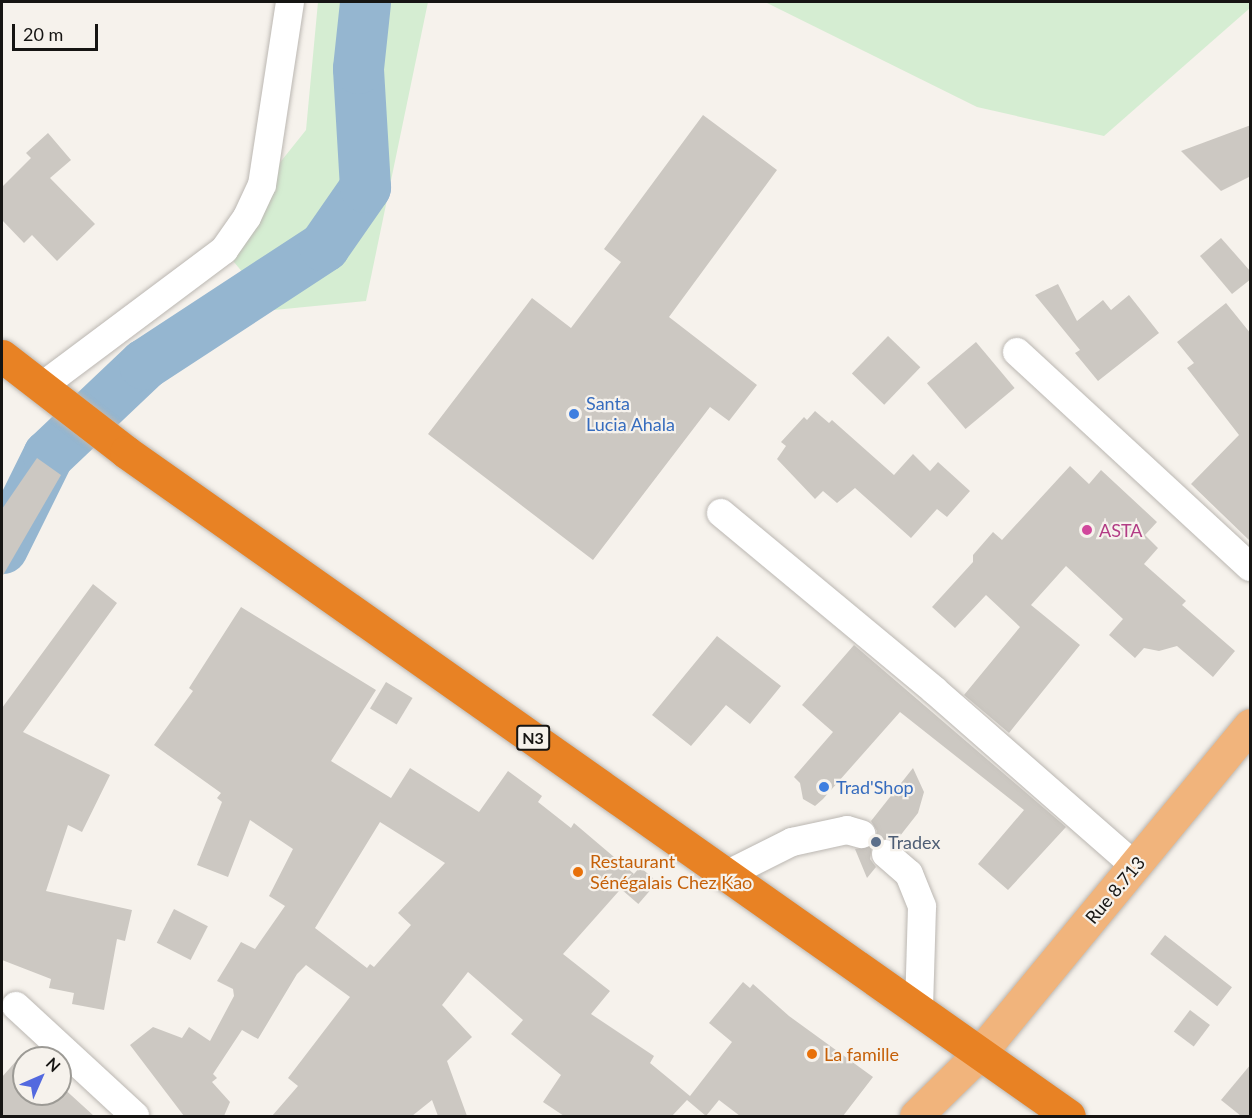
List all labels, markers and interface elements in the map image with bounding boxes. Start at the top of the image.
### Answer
scale bar [15,12,100,50]
text: 20 m [23,23,63,45]
place label: Santa Lucia Ahala [586,393,676,436]
marker: Santa Lucia Ahala [567,407,581,421]
place label: ASTA [1099,519,1143,541]
marker: ASTA [1080,523,1094,537]
road number: N3 [515,725,551,751]
place label: Trad'Shop [836,776,914,798]
marker: Trad'Shop [817,780,831,794]
place label: Tradex [888,831,940,853]
marker: Tradex [869,835,883,849]
place label: Restaurant Sénégalais Chez Kao [590,851,752,894]
street label: Rue 8.713 [1081,852,1149,928]
marker: Restaurant Sénégalais Chez Kao [571,865,585,879]
place label: La famille [824,1043,899,1065]
north arrow [12,1046,72,1106]
marker: La famille [805,1047,819,1061]
text: N [43,1053,65,1075]

